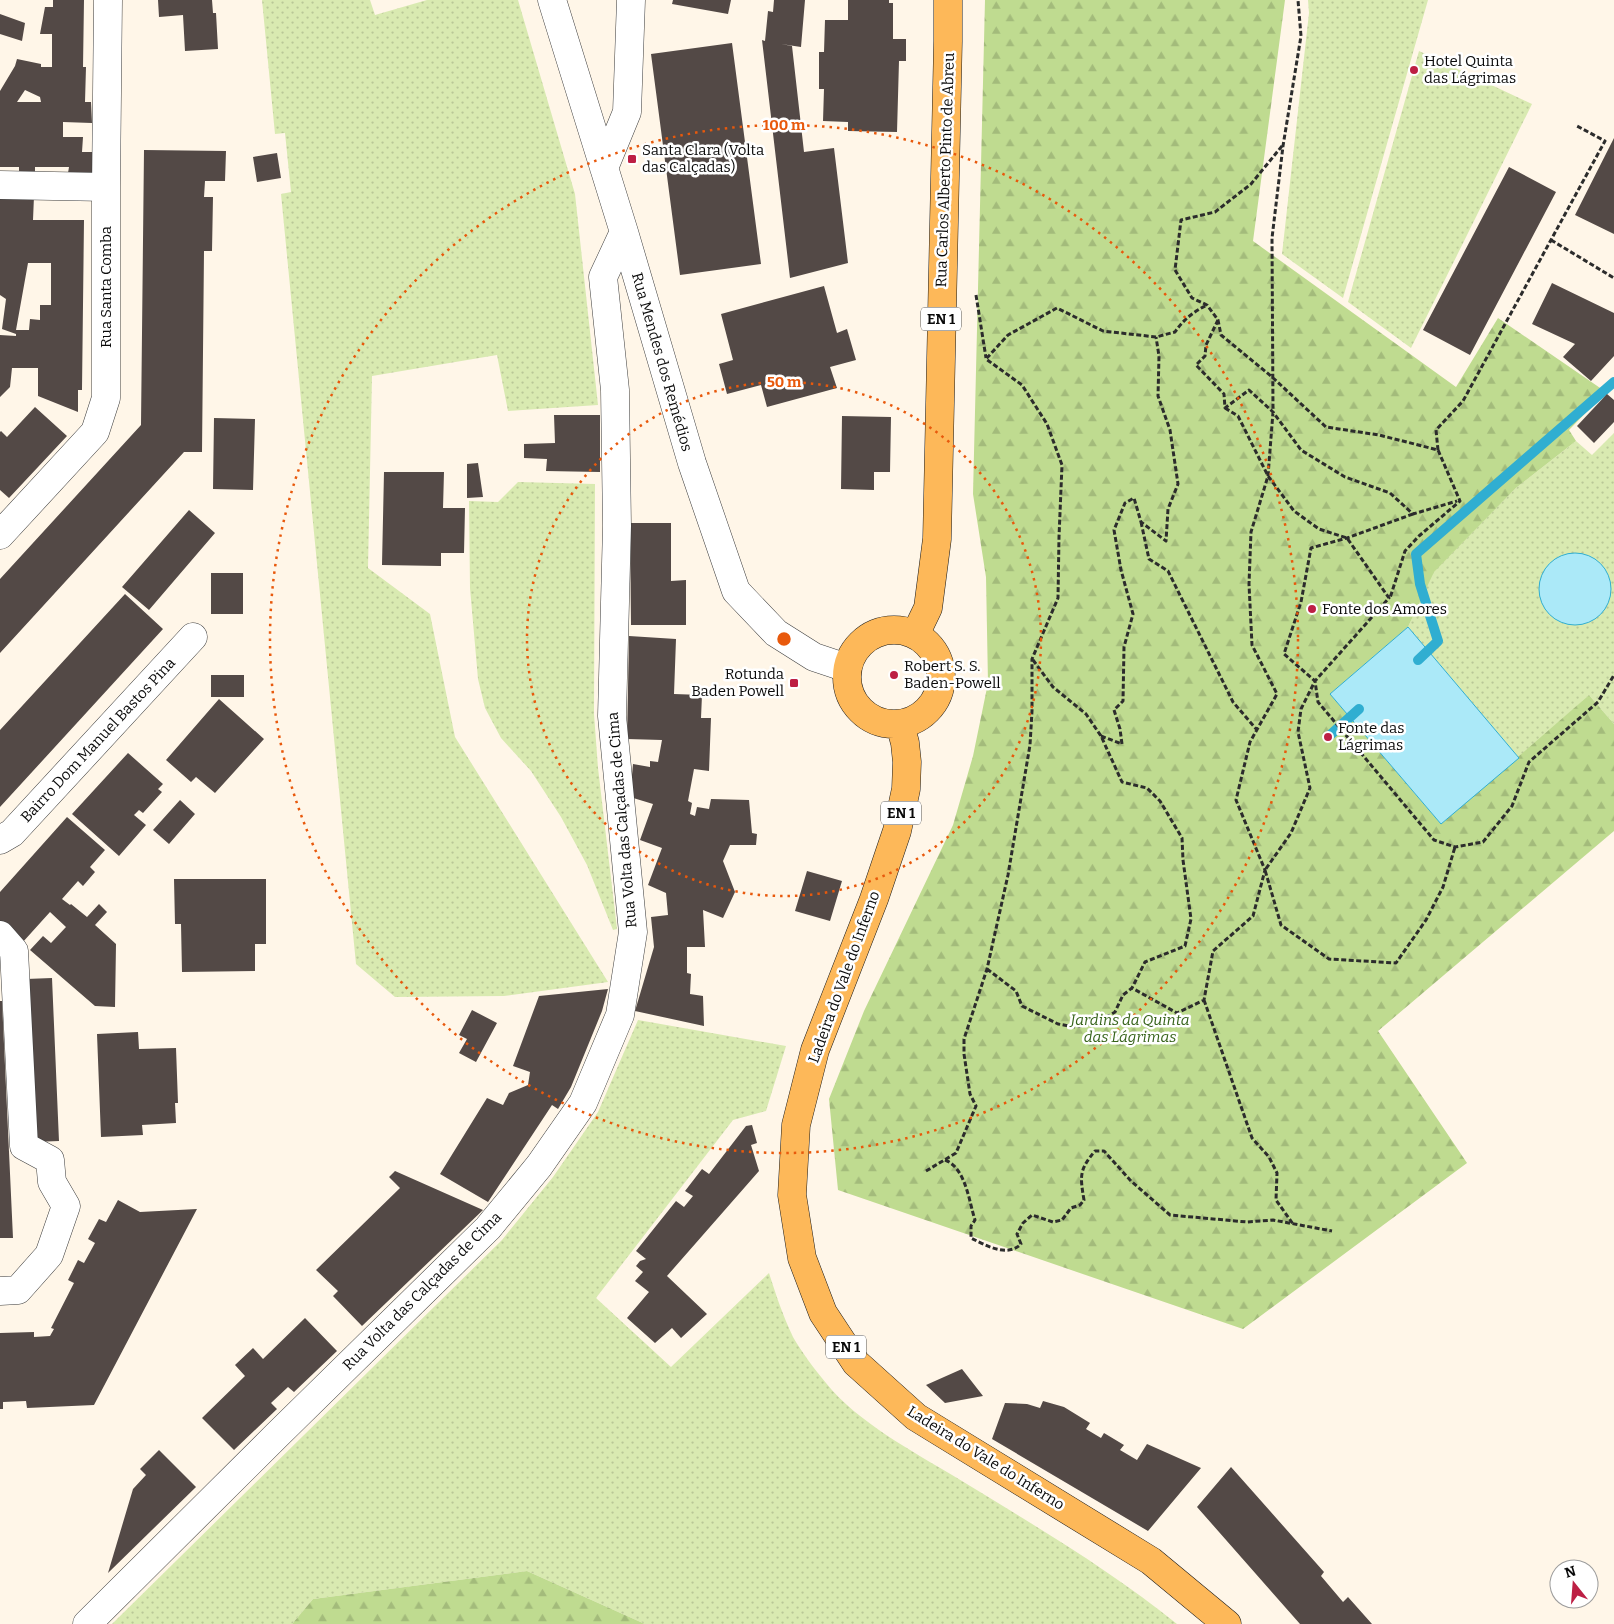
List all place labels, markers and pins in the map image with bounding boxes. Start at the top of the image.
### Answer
place label: Hotel Quinta das Lágrimas [1424,52,1516,87]
marker: Hotel Quinta das Lágrimas [1408,64,1420,76]
place label: Santa Clara (Volta das Calçadas) [642,141,764,176]
marker: Santa Clara (Volta das Calçadas) [626,153,638,165]
place label: Fonte dos Amores [1322,600,1447,618]
marker: Fonte dos Amores [1306,603,1318,615]
centre of rings [775,630,793,648]
place label: Robert S. S. Baden-Powell [904,657,1001,692]
place label: Rotunda Baden Powell [691,665,784,700]
marker: Robert S. S. Baden-Powell [888,669,900,681]
marker: Rotunda Baden Powell [788,677,800,689]
place label: Fonte das Lágrimas [1338,719,1404,754]
marker: Fonte das Lágrimas [1322,731,1334,743]

